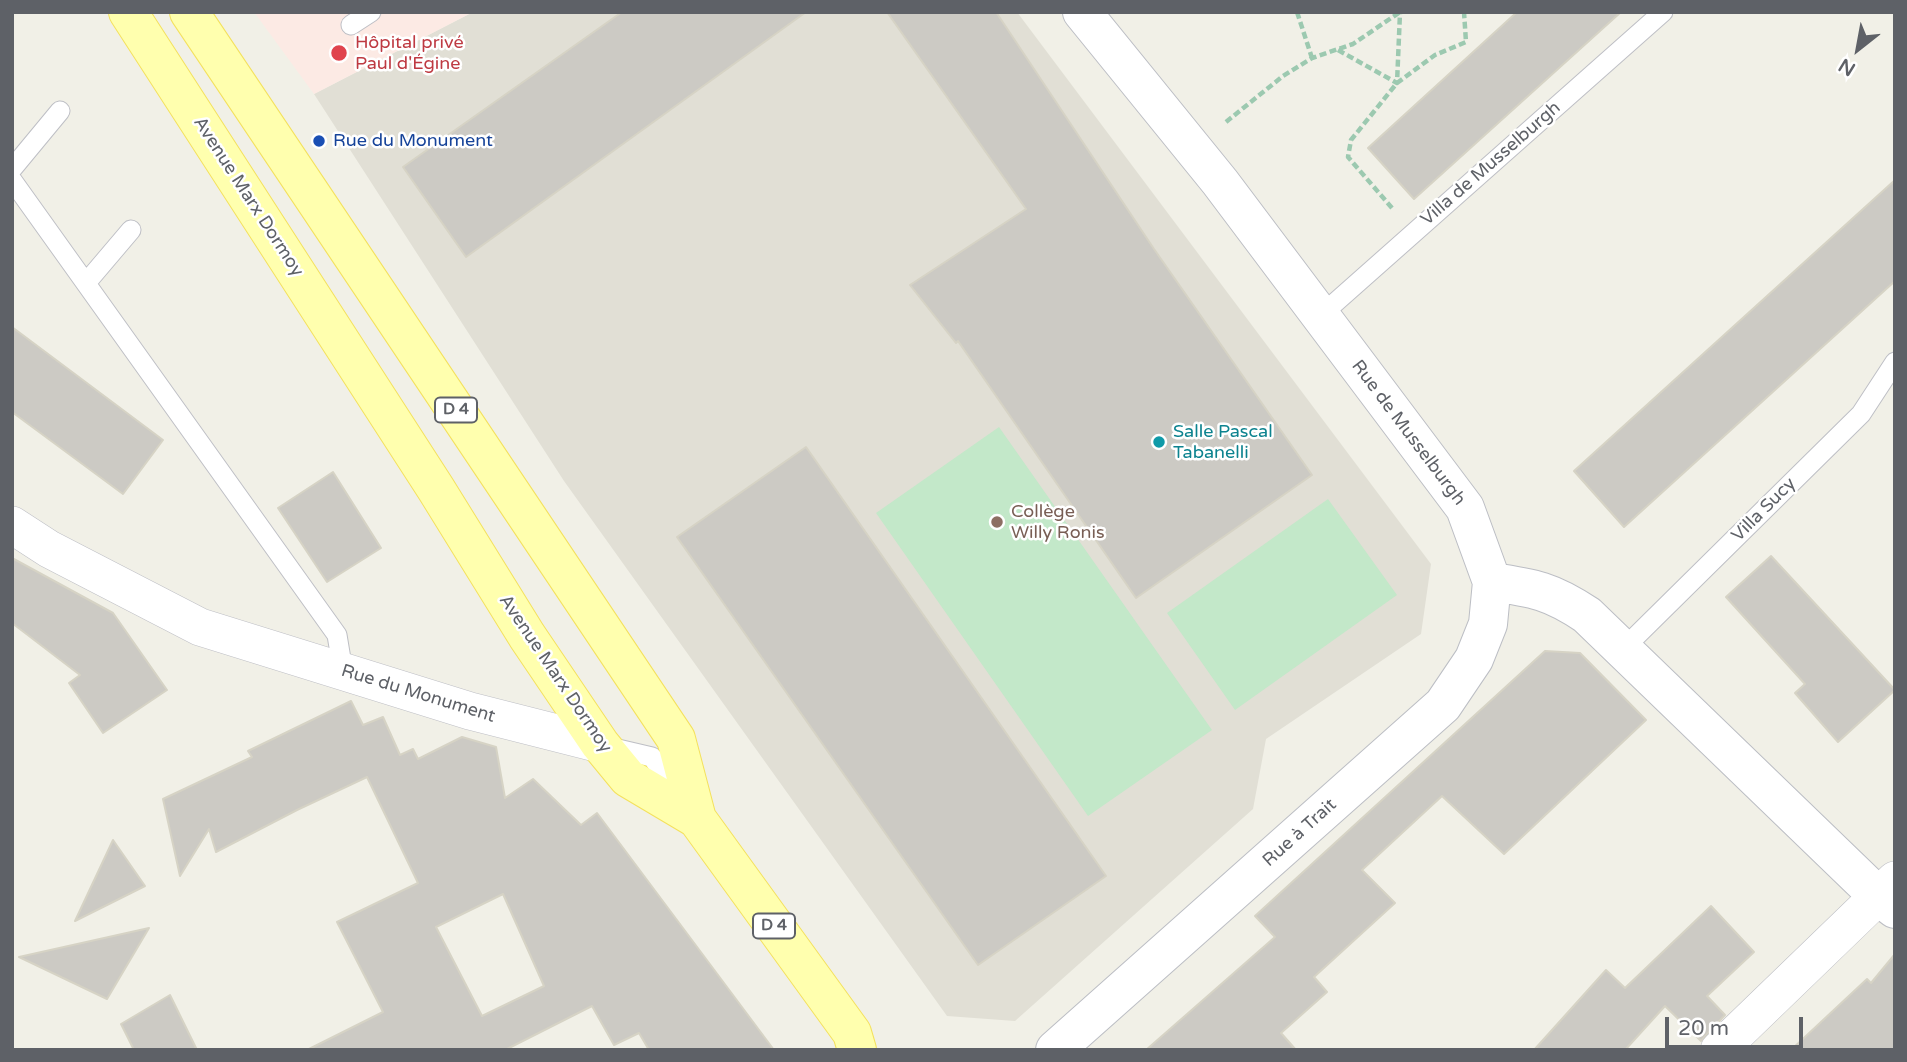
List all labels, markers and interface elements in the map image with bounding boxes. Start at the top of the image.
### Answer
north arrow [1823,14,1893,84]
place label: Hôpital privé Paul d'Égine [355,32,464,74]
marker: Hôpital privé Paul d'Égine [329,43,349,63]
text: N [1835,54,1859,80]
street label: Villa de Musselburgh [1417,97,1565,231]
street label: Avenue Marx Dormoy [188,113,308,281]
place label: Rue du Monument [333,130,493,152]
marker: Rue du Monument [311,133,327,149]
street label: Rue de Musselburgh [1346,356,1470,510]
road number: D 4 [435,398,477,422]
place label: Salle Pascal Tabanelli [1173,421,1273,464]
marker: Salle Pascal Tabanelli [1151,434,1167,450]
street label: Villa Sucy [1727,473,1801,547]
place label: Collège Willy Ronis [1011,501,1105,544]
marker: Collège Willy Ronis [989,514,1005,530]
street label: Avenue Marx Dormoy [494,591,616,757]
street label: Rue du Monument [338,660,498,728]
street label: Rue à Trait [1259,794,1341,872]
road number: D 4 [753,914,795,938]
scale bar [1669,1002,1807,1046]
text: 20 m [1678,1016,1729,1041]

